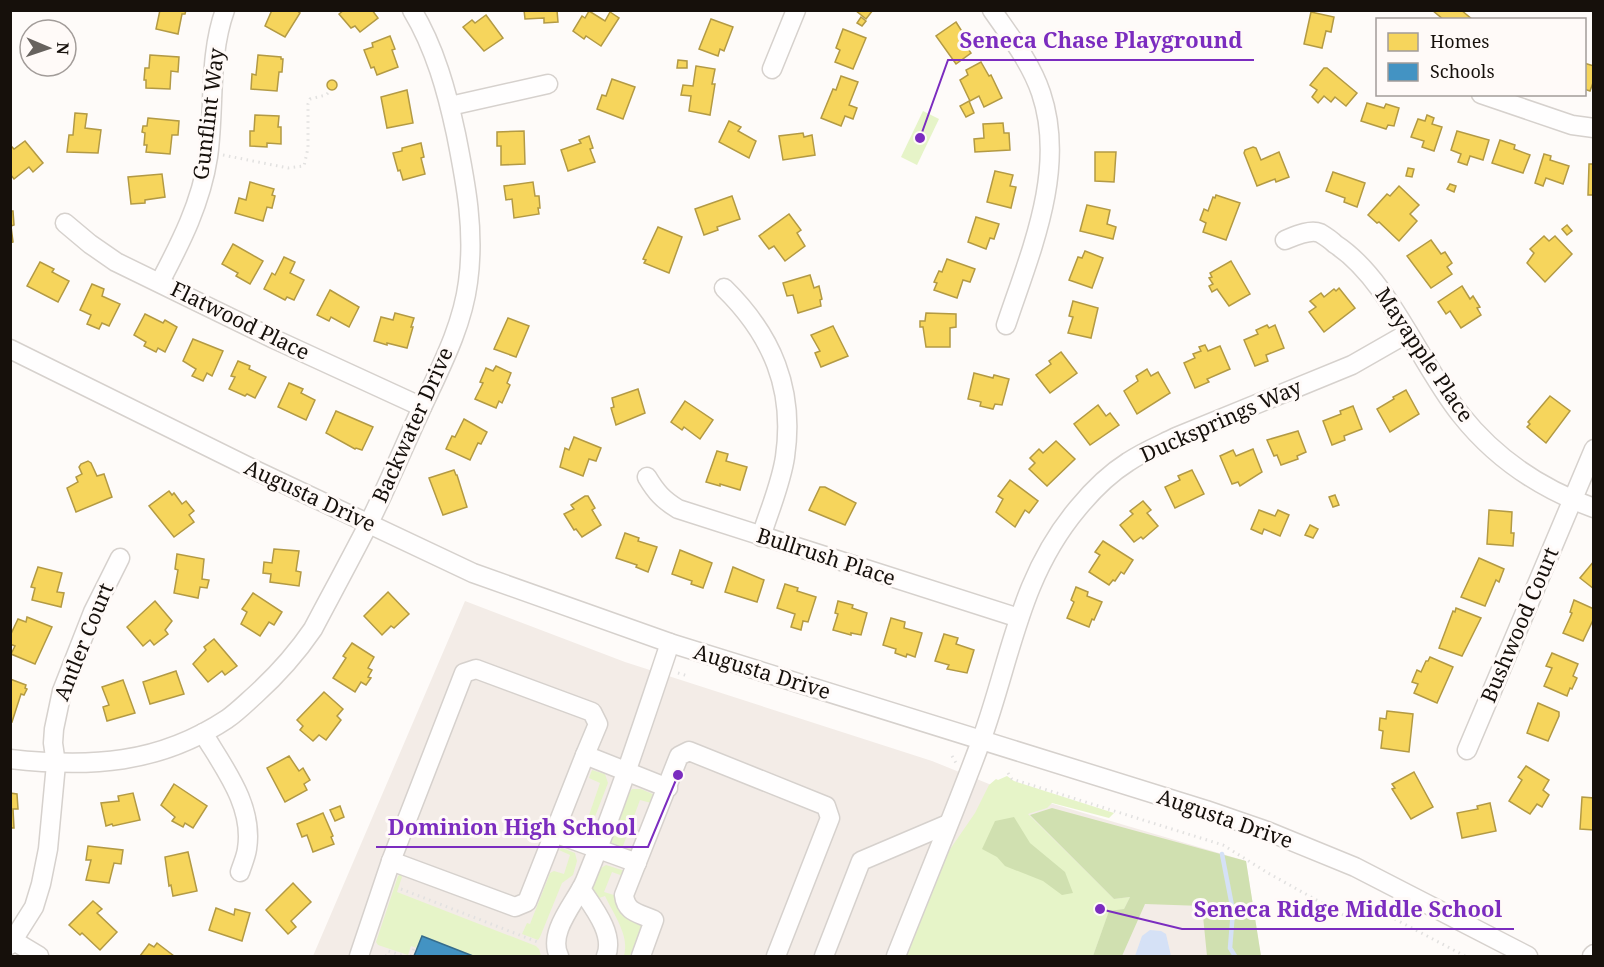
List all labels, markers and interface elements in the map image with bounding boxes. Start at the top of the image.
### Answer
north arrow [18,18,78,78]
legend [1376,18,1586,96]
callout: Seneca Chase Playground [948,20,1254,60]
text: Seneca Chase Playground [960,24,1242,54]
text: Homes [1430,29,1489,53]
text: N [52,42,74,56]
street label: Gunflint Way [186,46,230,181]
text: Schools [1430,59,1495,83]
street label: Flatwood Place [166,274,315,366]
street label: Mayapple Place [1370,282,1480,427]
street label: Backwater Drive [365,342,459,507]
street label: Ducksprings Way [1136,372,1306,468]
street label: Augusta Drive [240,452,381,538]
street label: Bullrush Place [753,520,899,592]
street label: Bushwood Court [1474,543,1564,707]
street label: Antler Court [47,579,119,705]
street label: Augusta Drive [690,637,834,705]
street label: Augusta Drive [1154,782,1297,854]
callout: Dominion High School [376,807,648,847]
text: Dominion High School [388,811,636,841]
callout: Seneca Ridge Middle School [1182,889,1514,929]
text: Seneca Ridge Middle School [1194,893,1502,923]

